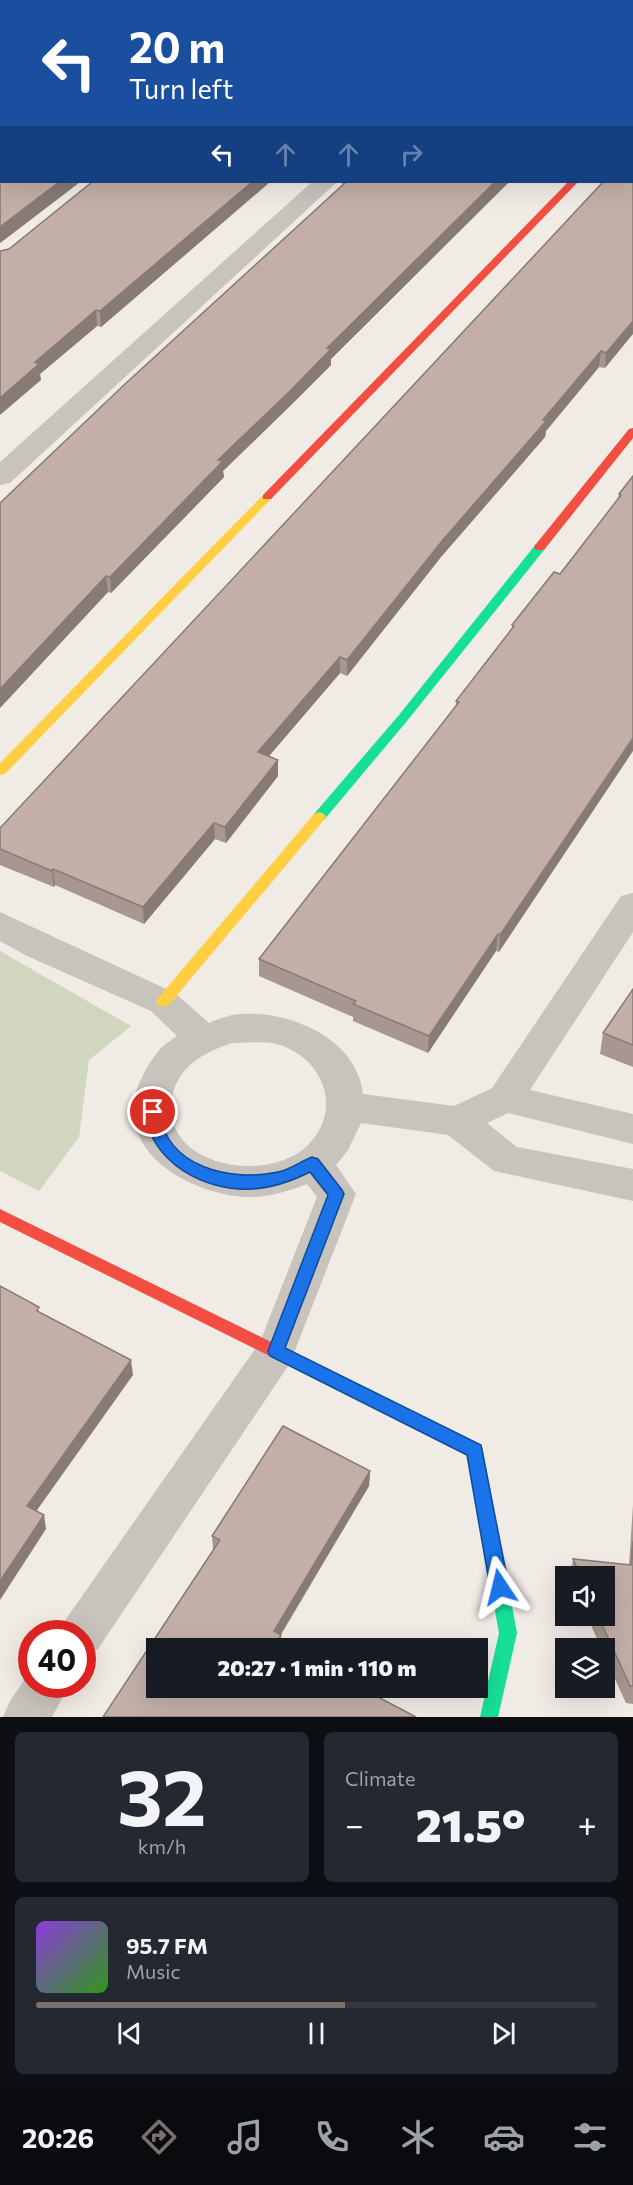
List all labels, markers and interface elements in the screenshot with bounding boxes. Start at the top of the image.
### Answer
text: 20 m [129,20,225,72]
icon: left [30,24,108,102]
text: Turn left [129,72,233,105]
icon: left [206,138,239,171]
icon: ahead [269,138,302,171]
icon: ahead [332,138,365,171]
icon: right [395,138,428,171]
pin [127,1086,178,1137]
icon: arrive [136,1095,169,1128]
position arrow [468,1555,532,1619]
map controls [555,1566,615,1698]
button: sound [555,1566,615,1626]
speed limit sign: 40 [18,1620,96,1698]
button: layers [555,1638,615,1698]
text: 20:27 · 1 min · 110 m [218,1654,416,1681]
text: 32 [117,1747,207,1842]
text: Climate [345,1766,415,1790]
text: 21.5° [416,1796,526,1851]
text: − [345,1803,364,1844]
text: + [578,1803,597,1844]
text: km/h [138,1834,186,1858]
text: 95.7 FM [126,1932,208,1959]
text: Music [126,1959,180,1983]
icon: previous [113,2017,146,2050]
icon: pause [300,2017,333,2050]
icon: next [487,2017,520,2050]
icon: directions [138,2116,180,2158]
icon: music [224,2116,266,2158]
icon: phone [311,2116,353,2158]
icon: climate [397,2116,439,2158]
icon: car [483,2116,525,2158]
icon: filters [569,2116,611,2158]
text: 20:26 [22,2121,94,2154]

